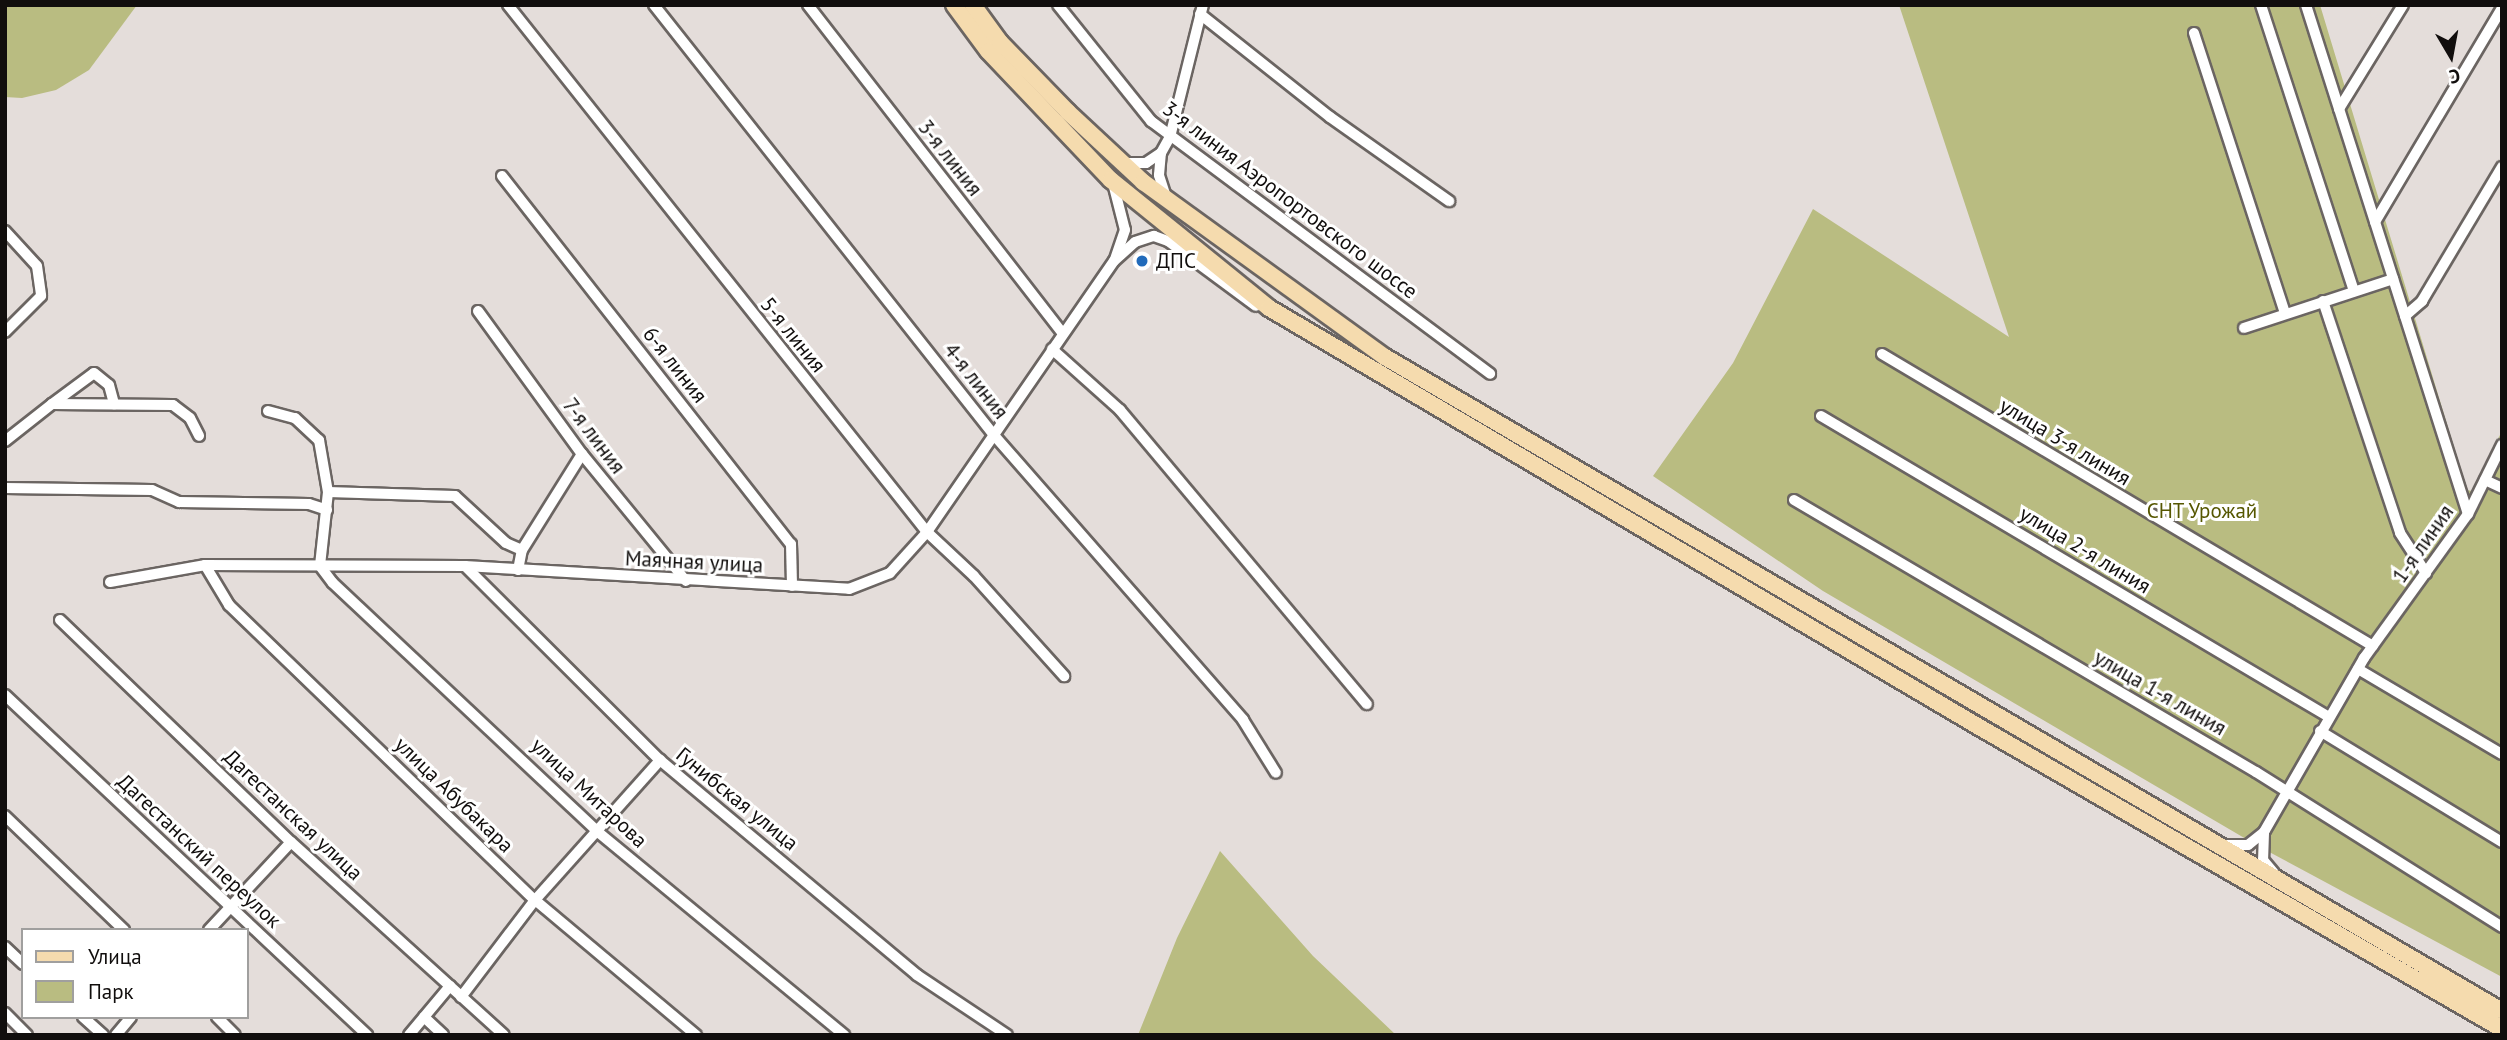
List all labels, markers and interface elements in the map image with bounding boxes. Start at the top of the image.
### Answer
north arrow [2416,21,2486,91]
text: С [2447,64,2462,89]
street label: 3-я линия Аэропортовского шоссе [1157,96,1423,304]
street label: 3-я линия [913,115,987,201]
place label: ДПС [1156,248,1196,274]
marker: ДПС [1134,253,1150,269]
street label: 5-я линия [755,292,831,378]
street label: 6-я линия [638,322,712,408]
street label: 4-я линия [939,338,1013,424]
street label: 7-я линия [557,393,631,479]
street label: улица 3-я линия [1995,393,2135,491]
park label: СНТ Урожай [2146,498,2258,524]
street label: 1-я линия [2387,500,2459,588]
street label: улица 2-я линия [2015,501,2155,599]
street label: Маячная улица [624,546,764,578]
street label: улица 1-я линия [2089,645,2231,741]
street label: улица Абубакара [389,732,519,858]
street label: улица Митарова [526,733,652,853]
street label: Гунибская улица [671,742,803,856]
street label: Дагестанская улица [218,744,368,886]
street label: Дагестанский переулок [112,769,286,933]
legend [21,928,248,1019]
text: Улица [88,943,142,970]
text: Парк [88,978,134,1005]

